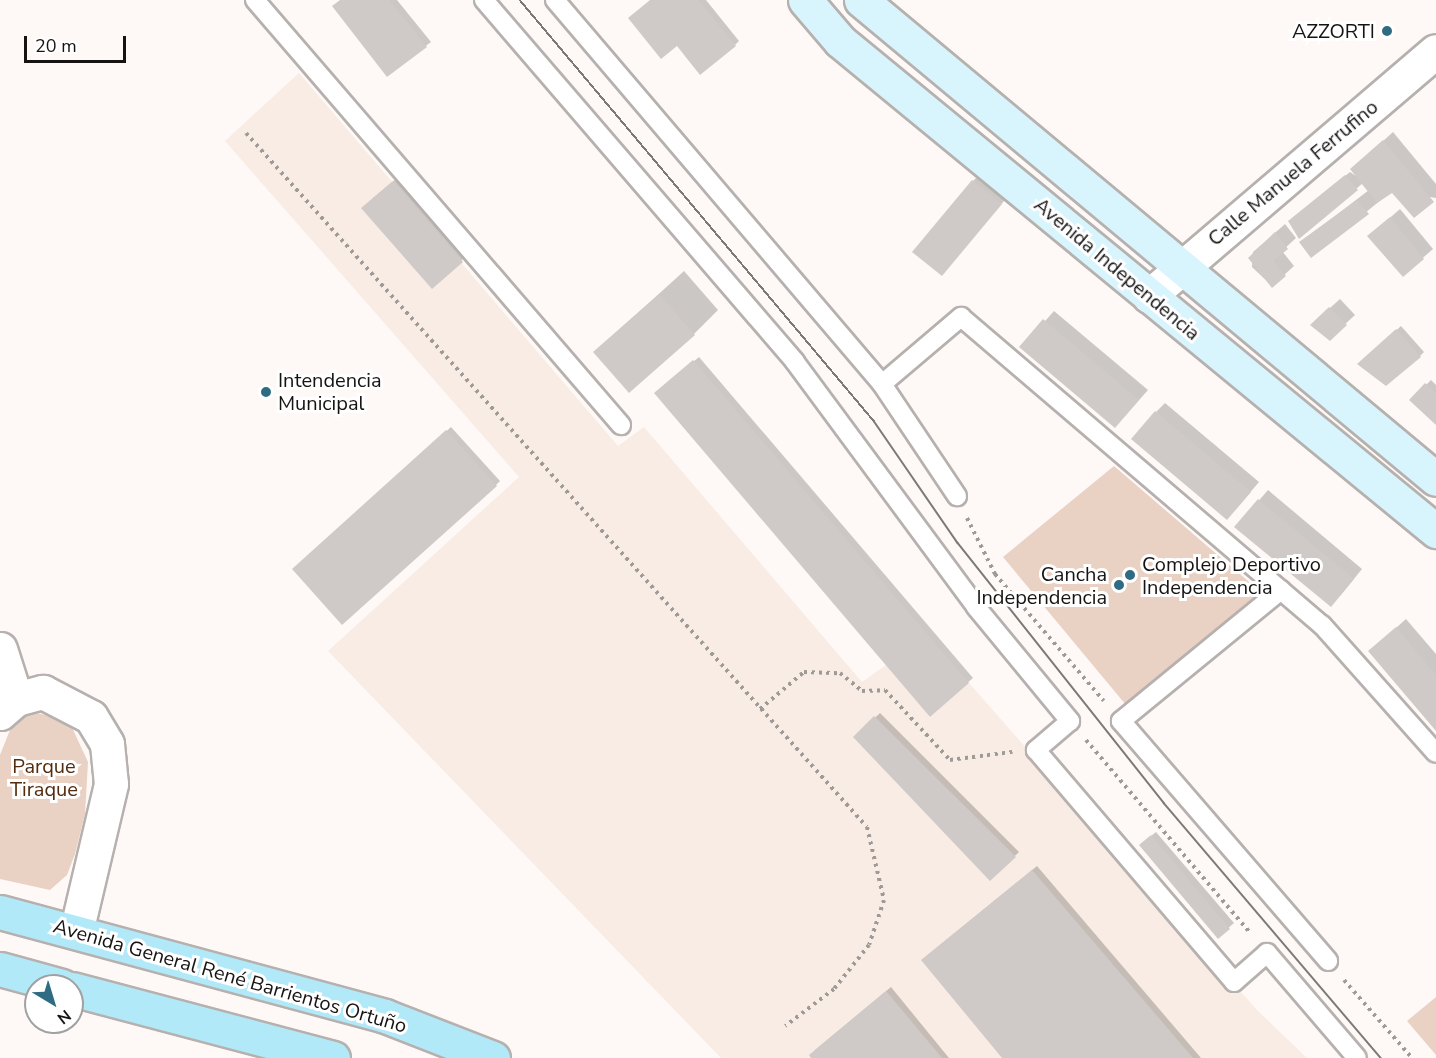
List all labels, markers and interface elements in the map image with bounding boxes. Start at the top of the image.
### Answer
place label: AZZORTI [1292,19,1375,43]
scale bar [27,24,129,62]
marker: AZZORTI [1380,24,1394,38]
text: 20 m [35,34,77,58]
street label: Calle Manuela Ferrufino [1203,95,1383,251]
street label: Avenida Independencia [1029,193,1205,345]
place label: Intendencia Municipal [278,368,382,415]
marker: Intendencia Municipal [259,385,273,399]
place label: Complejo Deportivo Independencia [1142,552,1321,599]
place label: Cancha Independencia [976,562,1107,609]
marker: Complejo Deportivo Independencia [1123,568,1137,582]
marker: Cancha Independencia [1112,578,1126,592]
park label: Parque Tiraque [10,754,78,801]
street label: Avenida General René Barrientos Ortuño [50,914,410,1038]
north arrow [24,974,84,1034]
text: N [52,1004,75,1029]

